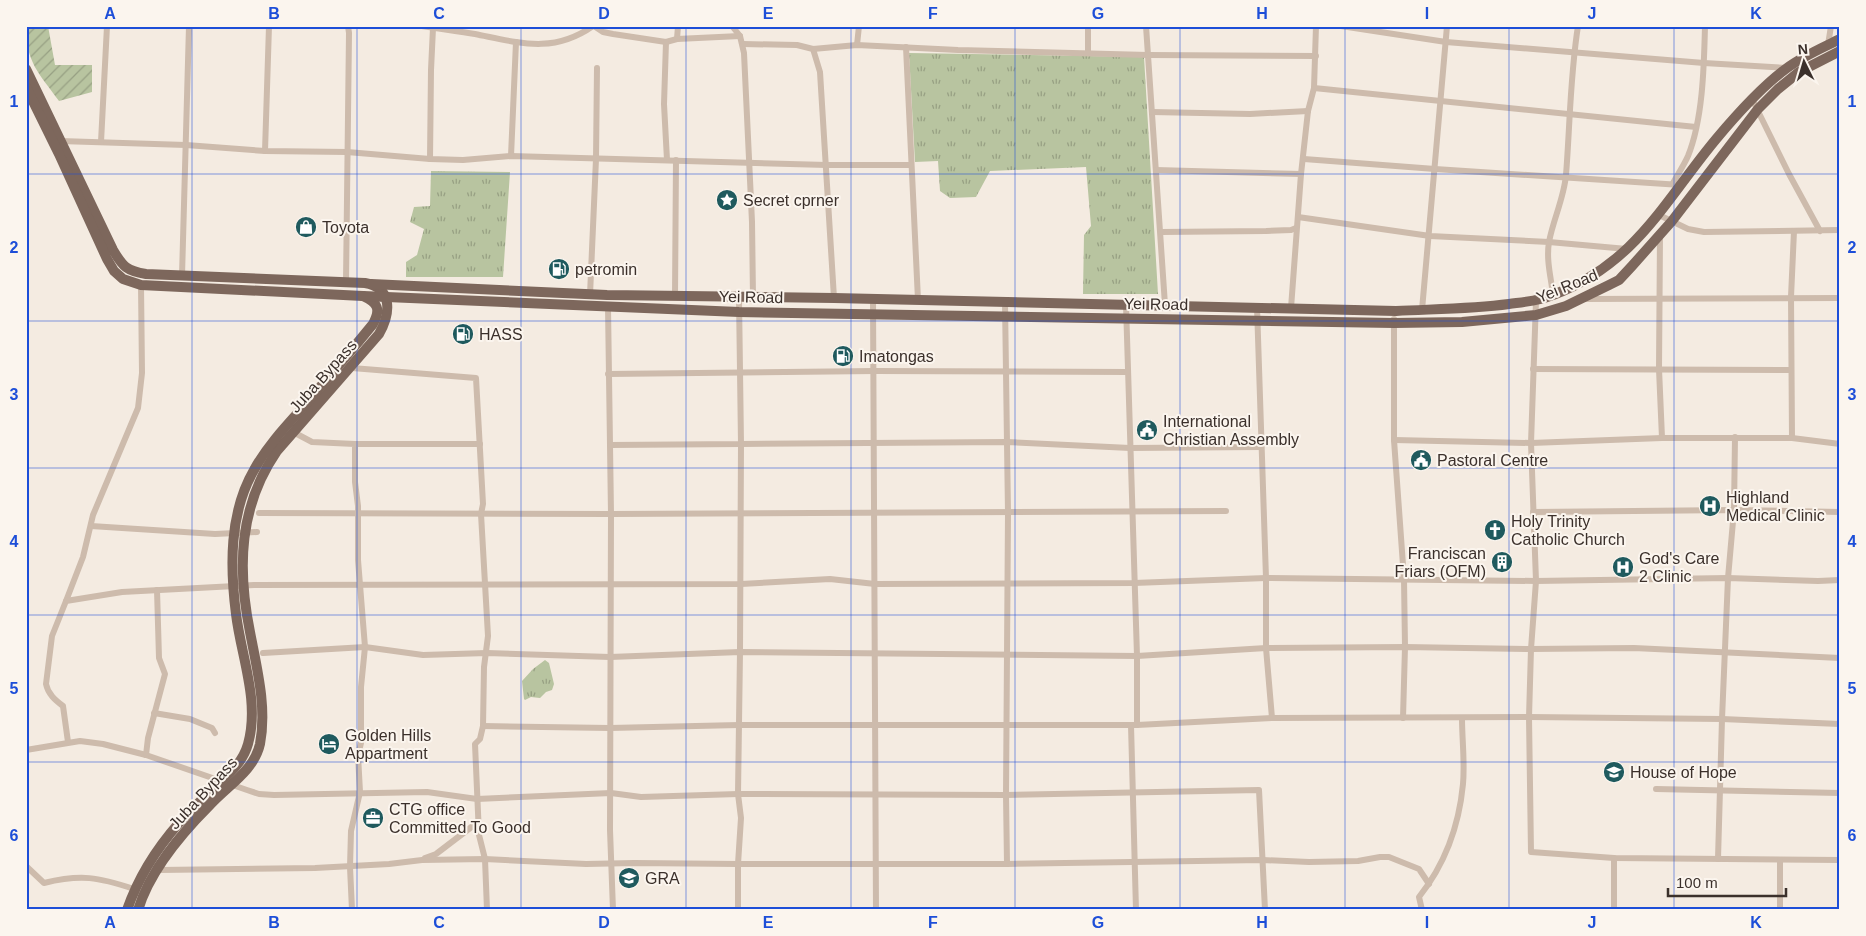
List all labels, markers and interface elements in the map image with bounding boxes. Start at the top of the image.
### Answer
text: A [104,5,116,22]
text: B [268,5,280,22]
text: C [433,5,445,22]
text: D [598,5,610,22]
text: E [763,5,774,22]
text: F [928,5,938,22]
text: G [1092,5,1104,22]
text: H [1256,5,1268,22]
text: I [1425,5,1429,22]
text: J [1588,5,1596,22]
text: K [1750,5,1762,22]
north arrow [1778,38,1828,88]
text: N [1797,41,1809,57]
text: 1 [10,93,19,110]
text: 1 [1848,93,1857,110]
place icon: Secret cprner [715,188,739,212]
place label: Secret cprner [743,192,840,209]
shop icon: Toyota [294,215,318,239]
place label: Toyota [322,219,369,236]
text: 2 [10,239,19,256]
text: 2 [1848,239,1857,256]
fuel station icon: petromin [547,257,571,281]
place label: petromin [575,261,637,278]
street label: Yei Road [1534,266,1600,306]
street label: Yei Road [719,288,783,306]
street label: Yei Road [1124,295,1188,313]
fuel station icon: HASS [451,322,475,346]
place label: HASS [479,326,523,343]
street label: Juba Bypass [286,336,360,416]
fuel station icon: Imatongas [831,344,855,368]
place label: Imatongas [859,348,934,365]
text: 3 [10,386,19,403]
text: 3 [1848,386,1857,403]
place label: International Christian Assembly [1163,413,1299,448]
public building icon: International Christian Assembly [1135,418,1159,442]
public building icon: Pastoral Centre [1409,448,1433,472]
place label: Pastoral Centre [1437,452,1548,469]
place label: Highland Medical Clinic [1726,489,1825,524]
hospital icon: Highland Medical Clinic [1698,494,1722,518]
place label: Holy Trinity Catholic Church [1511,513,1625,548]
church icon: Holy Trinity Catholic Church [1483,518,1507,542]
text: 4 [10,533,19,550]
text: 4 [1848,533,1857,550]
place label: Franciscan Friars (OFM) [1394,545,1486,580]
building icon: Franciscan Friars (OFM) [1490,550,1514,574]
place label: God's Care 2 Clinic [1639,550,1720,585]
hospital icon: God's Care 2 Clinic [1611,555,1635,579]
text: 5 [10,680,19,697]
text: 5 [1848,680,1857,697]
place label: Golden Hills Appartment [345,727,431,762]
hotel icon: Golden Hills Appartment [317,732,341,756]
street label: Juba Bypass [166,754,240,832]
school or university icon: House of Hope [1602,760,1626,784]
place label: House of Hope [1630,764,1737,781]
place label: CTG office Committed To Good [389,801,531,836]
office icon: CTG office Committed To Good [361,806,385,830]
text: 6 [10,827,19,844]
text: 6 [1848,827,1857,844]
school or university icon: GRA [617,866,641,890]
scale bar [1668,866,1786,898]
place label: GRA [645,870,680,887]
text: 100 m [1676,874,1718,891]
text: A [104,914,116,931]
text: B [268,914,280,931]
text: C [433,914,445,931]
text: D [598,914,610,931]
text: E [763,914,774,931]
text: F [928,914,938,931]
text: G [1092,914,1104,931]
text: H [1256,914,1268,931]
text: I [1425,914,1429,931]
text: J [1588,914,1596,931]
text: K [1750,914,1762,931]

